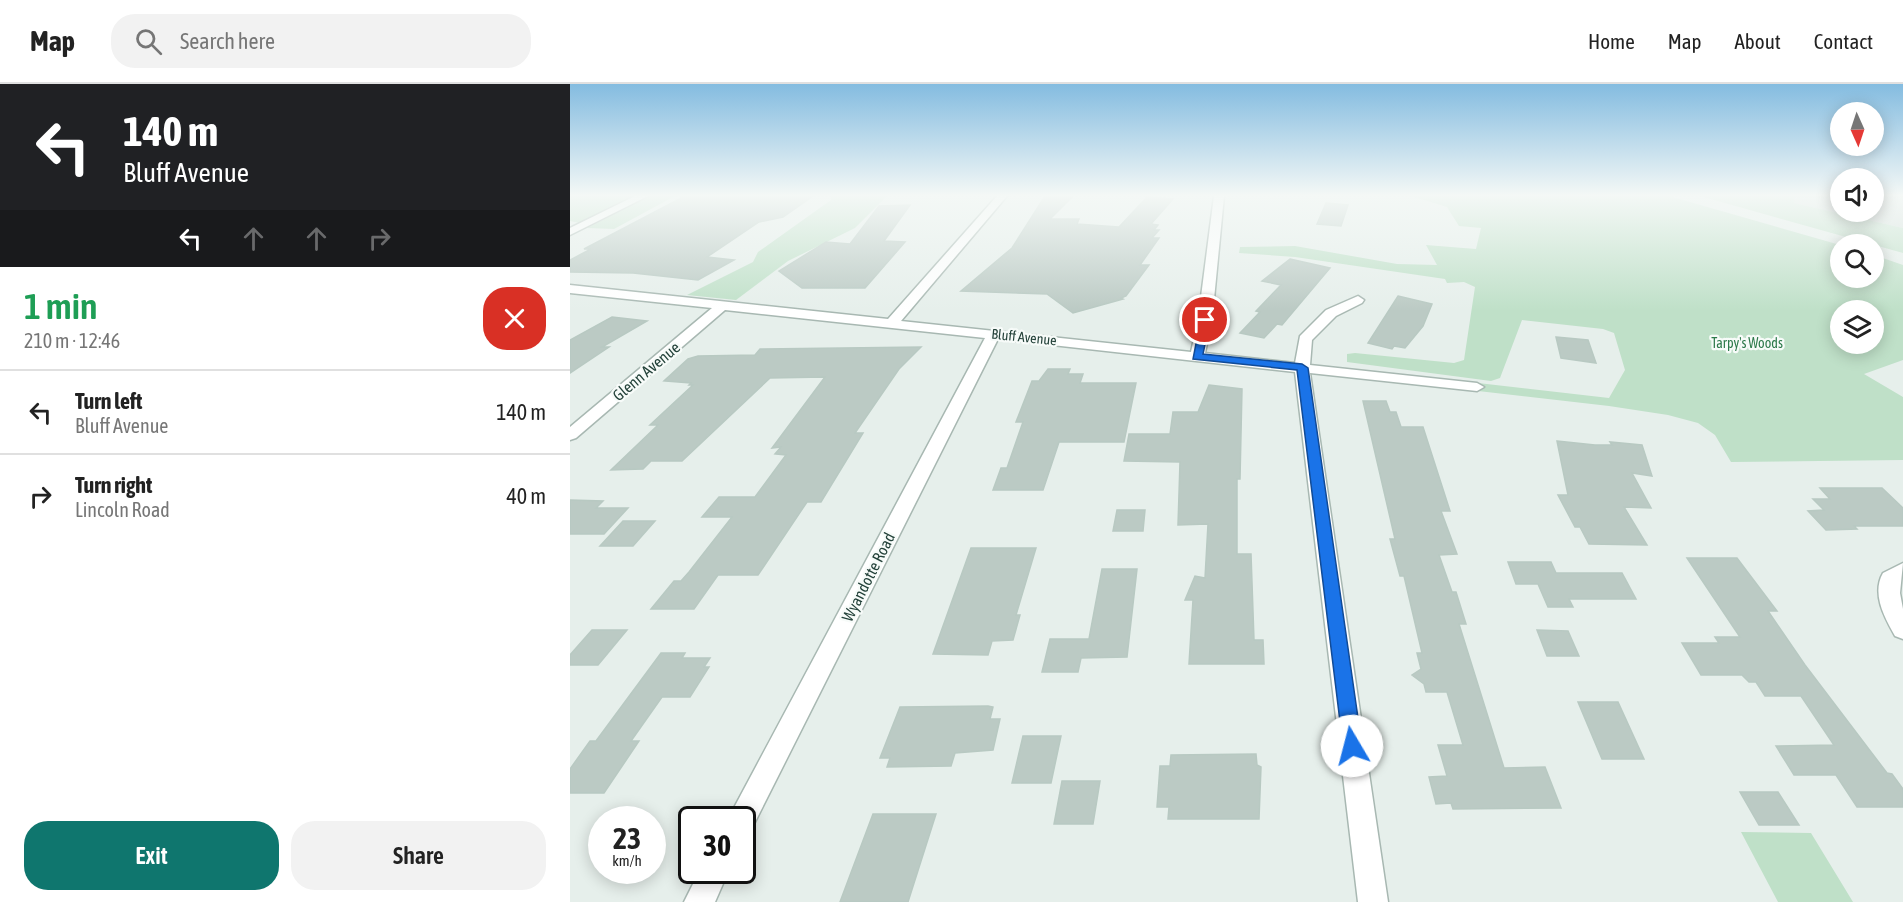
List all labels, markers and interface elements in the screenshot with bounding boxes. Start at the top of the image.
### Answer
search box [111,14,531,68]
text: Map [30,25,75,57]
icon: search [132,25,165,58]
text: Search here [180,28,275,54]
text: Home [1588,29,1635,53]
text: Map [1668,29,1702,53]
text: About [1735,29,1781,53]
text: Contact [1814,29,1873,53]
north arrow [1830,102,1884,156]
map controls [1830,102,1884,354]
text: 140 m [123,107,218,155]
icon: left [24,108,102,186]
text: Bluff Avenue [123,157,249,188]
button: sound [1830,168,1884,222]
icon: left [174,222,207,255]
icon: ahead [237,222,270,255]
icon: ahead [300,222,333,255]
icon: right [363,222,396,255]
button: search [1830,234,1884,288]
text: 1 min [24,285,98,327]
button: close [483,287,546,350]
pin [1179,294,1230,345]
button: layers [1830,300,1884,354]
icon: arrive [1188,303,1221,336]
street label: Bluff Avenue [991,326,1057,348]
text: 210 m · 12:46 [24,329,120,352]
park label: Tarpy's Woods [1711,335,1783,351]
street label: Glenn Avenue [609,338,683,404]
text: Turn left [75,388,142,414]
icon: left [24,396,57,429]
text: 140 m [496,399,546,425]
text: Bluff Avenue [75,414,168,437]
text: Turn right [75,472,152,498]
icon: right [24,480,57,513]
text: 40 m [506,483,546,509]
text: Lincoln Road [75,498,170,521]
street label: Wyandotte Road [838,530,899,625]
position arrow [1320,714,1384,778]
speed limit sign: 30 [678,806,756,884]
button: Exit [24,821,279,890]
button: Share [291,821,546,890]
text: 23 [613,821,641,855]
text: km/h [612,852,642,869]

